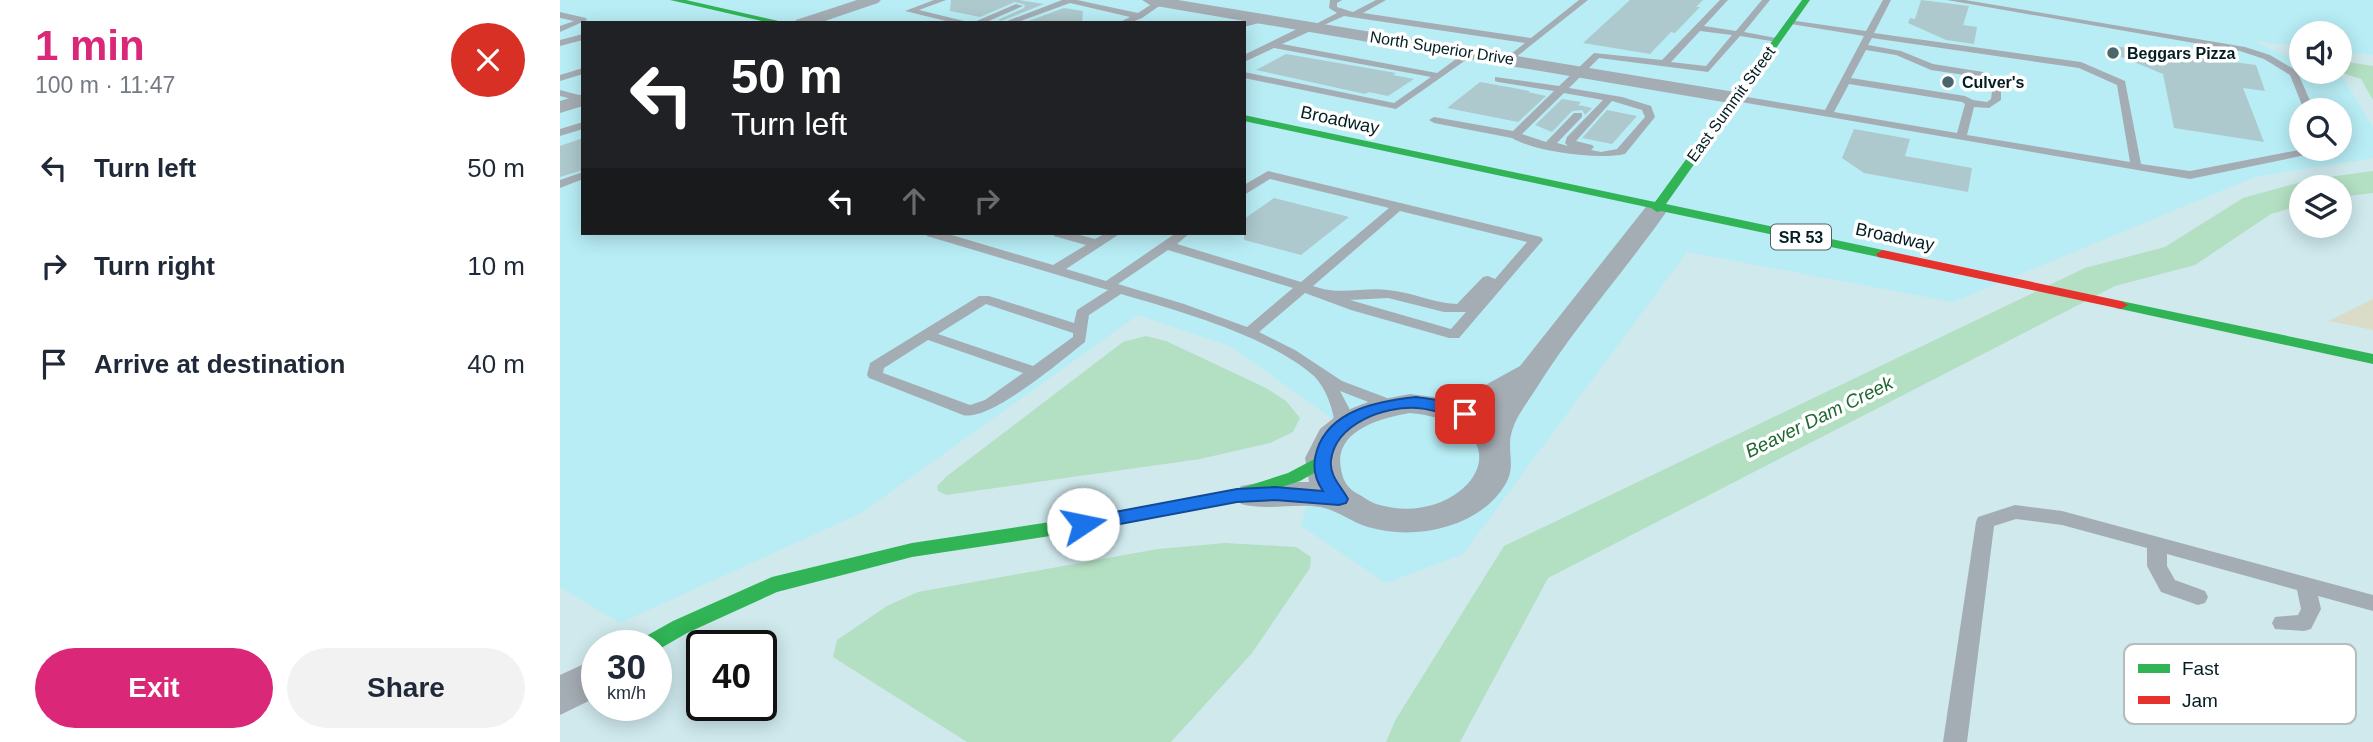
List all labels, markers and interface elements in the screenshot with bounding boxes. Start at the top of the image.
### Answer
map controls [2289,21,2352,238]
button: sound [2289,21,2352,84]
text: 1 min [35,22,145,69]
button: close [451,23,525,97]
street label: North Superior Drive [1369,28,1515,68]
street label: East Summit Street [1684,43,1779,165]
marker: Beggars Pizza [2105,45,2121,61]
place label: Beggars Pizza [2127,45,2236,62]
icon: left [616,49,707,140]
text: 50 m [731,49,843,103]
text: 100 m · 11:47 [35,72,175,98]
marker: Culver's [1940,74,1956,90]
place label: Culver's [1962,74,2025,91]
button: search [2289,98,2352,161]
street label: Broadway [1299,102,1381,138]
text: Turn left [731,106,847,142]
icon: left [35,149,73,187]
text: Turn left [94,153,196,183]
text: 50 m [467,153,525,183]
button: layers [2289,175,2352,238]
icon: left [822,182,860,220]
icon: ahead [895,182,933,220]
icon: right [968,182,1006,220]
street label: Broadway [1854,219,1936,255]
road number: SR 53 [1771,224,1831,249]
icon: right [35,247,73,285]
text: Turn right [94,251,215,281]
text: 10 m [467,251,525,281]
icon: arrive [35,345,73,383]
text: Arrive at destination [94,349,345,379]
text: 40 m [467,349,525,379]
water label: Beaver Dam Creek [1742,371,1898,462]
pin [1435,384,1495,444]
icon: arrive [1446,395,1484,433]
position arrow [1046,487,1120,561]
speed limit sign: 40 [686,630,777,721]
legend [2124,644,2356,724]
text: 30 [607,647,646,686]
button: Exit [35,648,273,728]
button: Share [287,648,525,728]
text: Fast [2182,658,2220,679]
text: km/h [607,683,646,703]
text: Jam [2182,690,2218,711]

